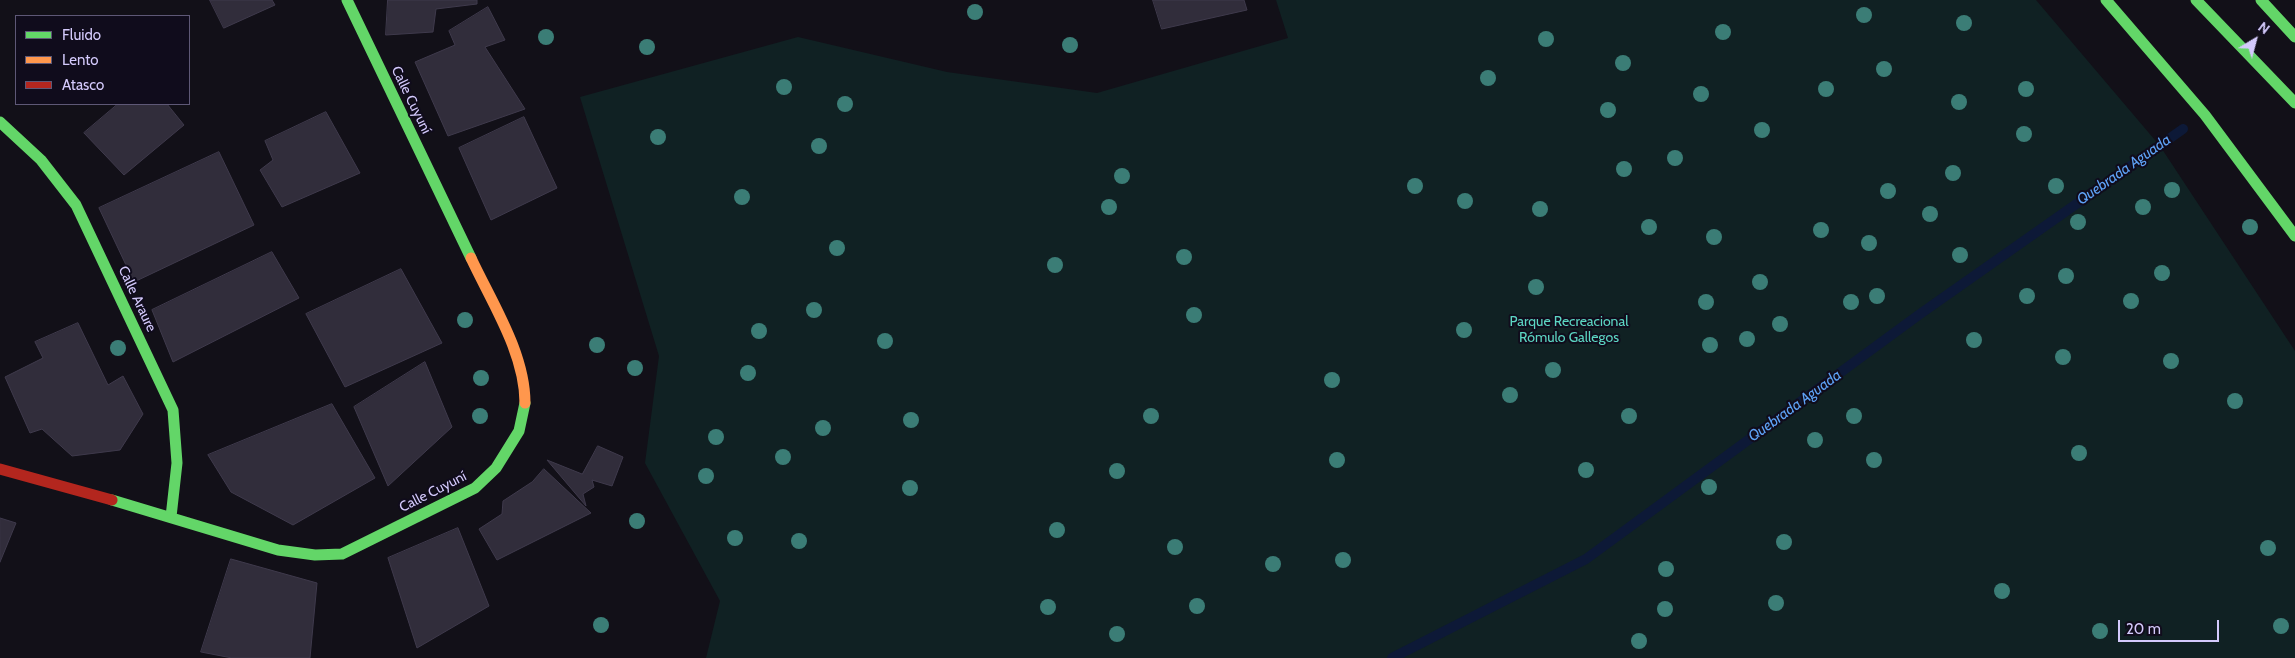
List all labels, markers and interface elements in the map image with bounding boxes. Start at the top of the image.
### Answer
legend [15,15,190,105]
north arrow [2230,15,2280,65]
text: N [2255,18,2273,38]
text: Fluido [62,26,101,44]
text: Lento [62,51,99,69]
street label: Calle Cuyuní [387,63,435,137]
text: Atasco [62,76,104,94]
water label: Quebrada Aguada [2073,131,2175,209]
street label: Calle Araure [114,263,160,335]
park label: Parque Recreacional Rómulo Gallegos [1510,314,1628,347]
water label: Quebrada Aguada [1745,366,1845,446]
street label: Calle Cuyuní [397,468,469,516]
scale bar [2120,610,2221,642]
text: 20 m [2126,620,2161,638]

